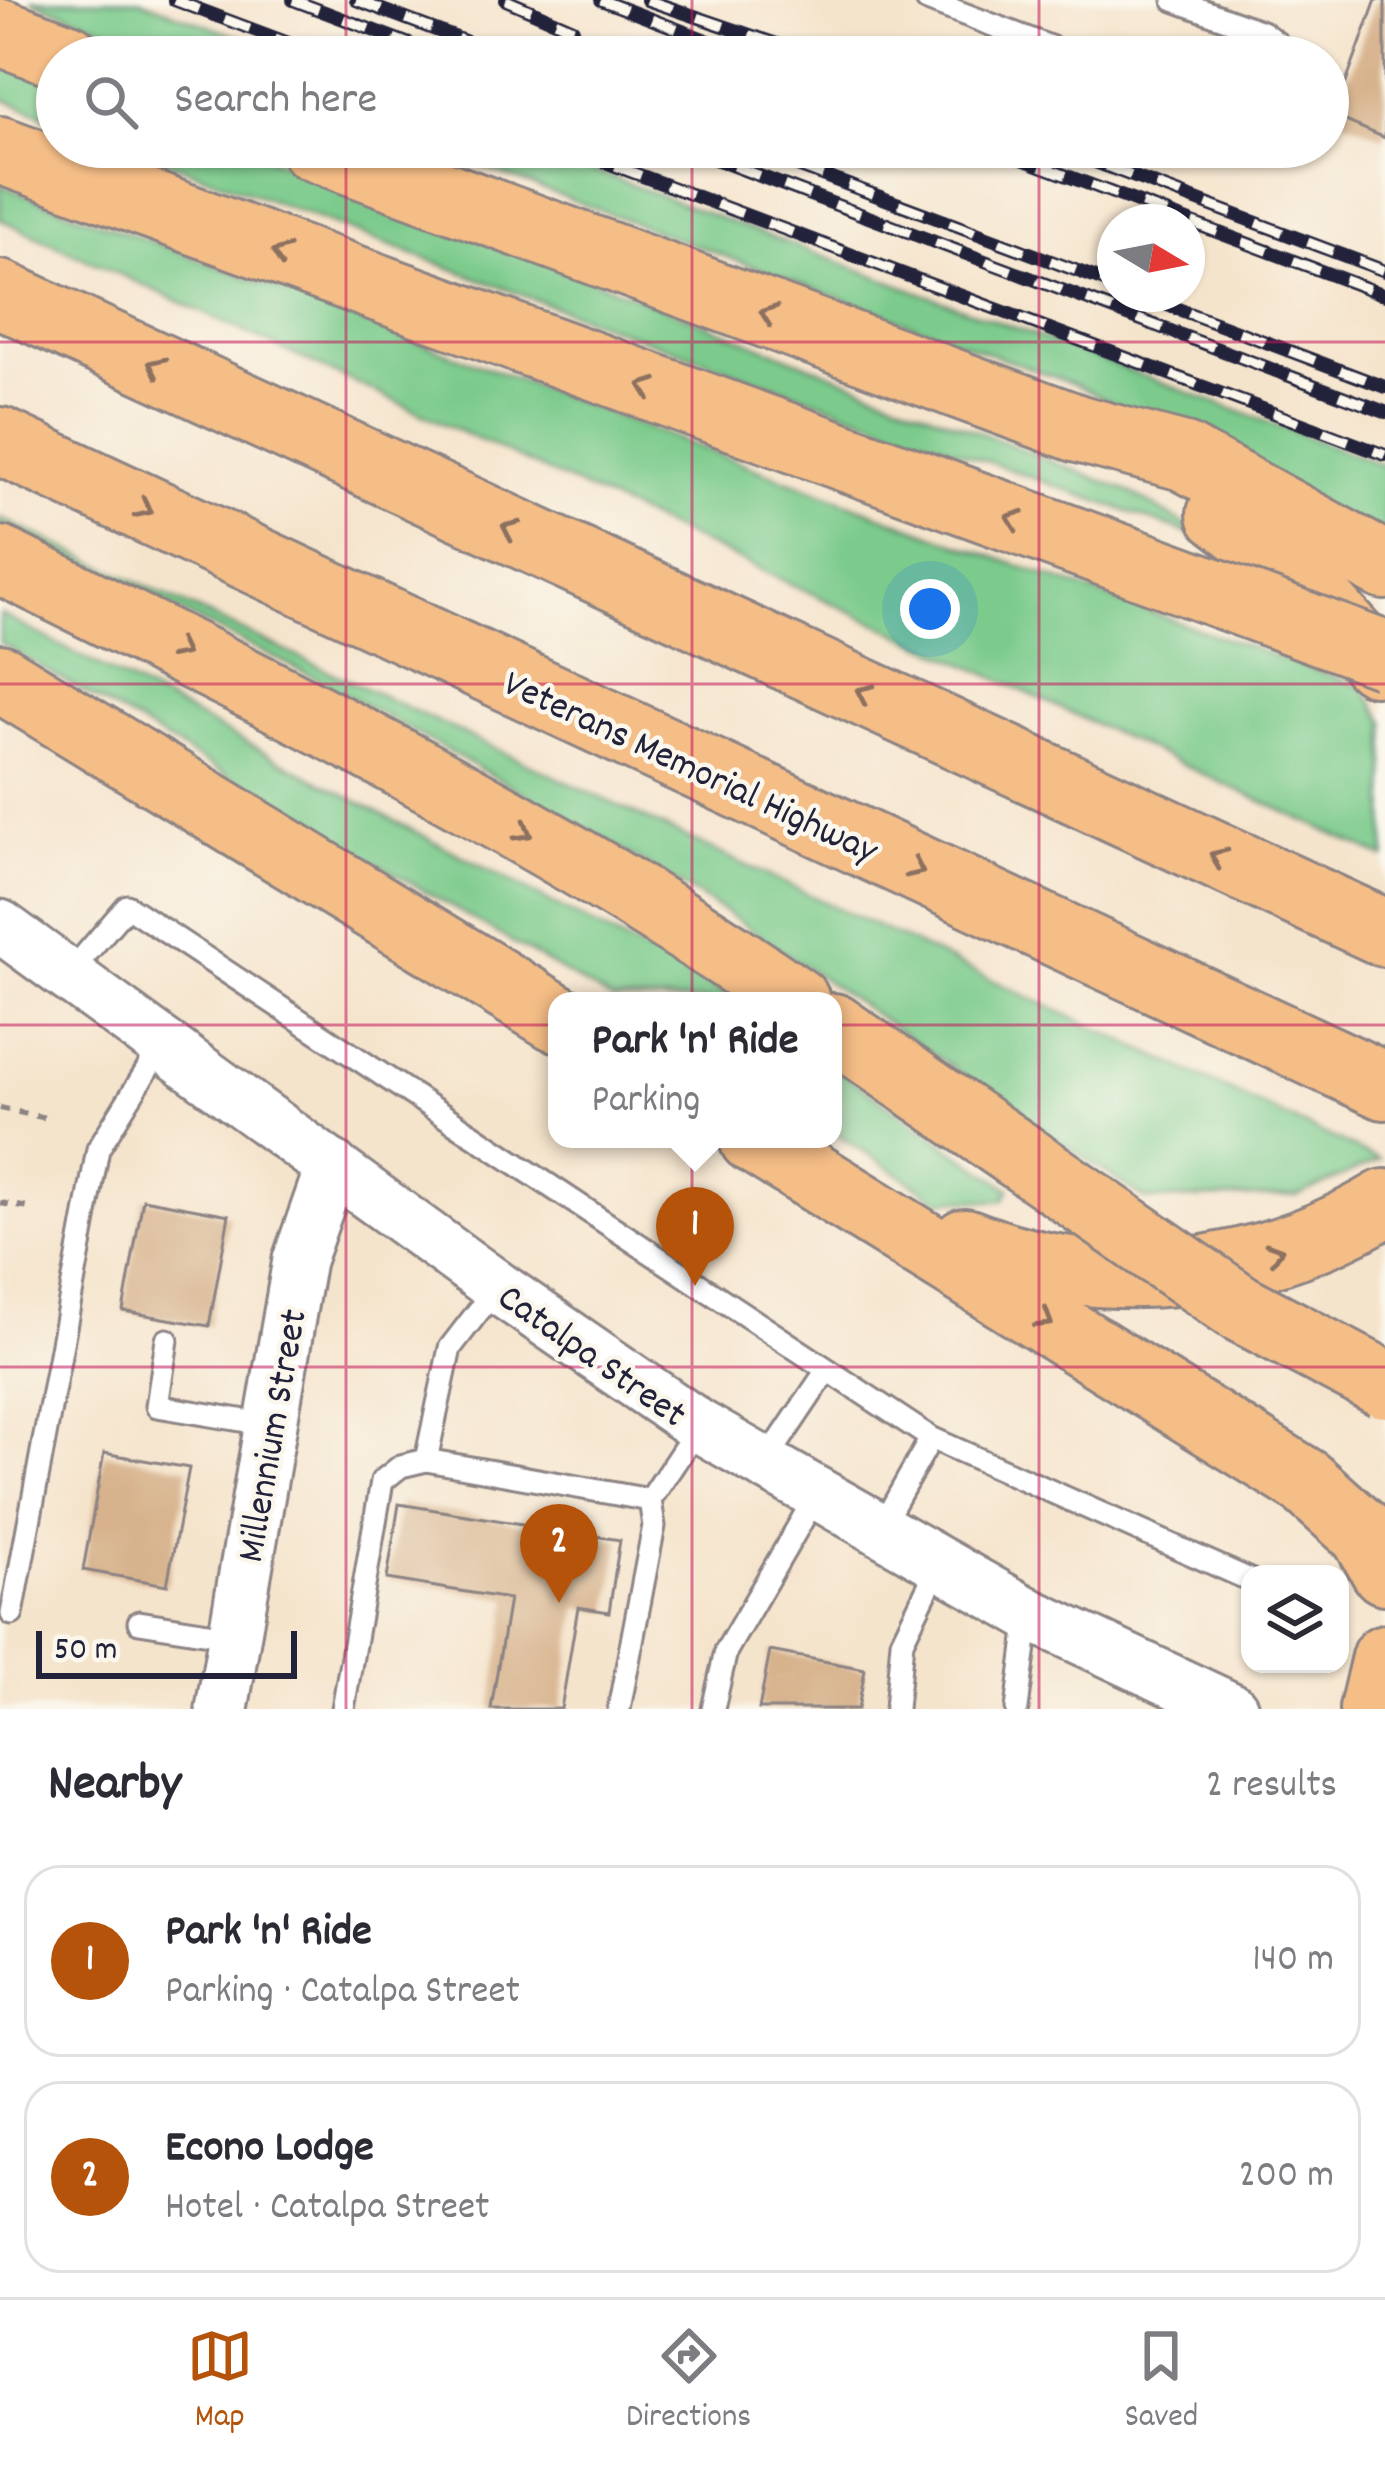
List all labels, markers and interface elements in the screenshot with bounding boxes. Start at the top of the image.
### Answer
search box [36,36,1349,168]
icon: search [78,69,144,135]
text: Search here [174,70,377,134]
north arrow [1097,204,1205,312]
one-way arrow [271,244,292,268]
one-way arrow [759,304,780,328]
one-way arrow [147,357,168,380]
one-way arrow [638,376,659,401]
one-way arrow [132,495,153,518]
one-way arrow [1005,509,1026,533]
one-way arrow [501,520,522,544]
your location [900,579,960,639]
one-way arrow [167,635,189,658]
street label: Veterans Memorial Highway [493,659,886,881]
one-way arrow [855,684,876,707]
one-way arrow [512,818,533,841]
one-way arrow [1209,847,1230,871]
one-way arrow [904,854,925,878]
popup [548,992,842,1148]
text: Park 'n' Ride [592,1011,798,1075]
text: Parking [592,1075,700,1130]
pin: 1 [656,1187,734,1286]
one-way arrow [1264,1242,1285,1267]
street label: Catalpa Street [485,1273,696,1444]
street label: Millennium Street [226,1305,325,1567]
one-way arrow [1032,1306,1054,1328]
pin: 2 [520,1504,598,1603]
map controls [1241,1565,1349,1673]
button: layers [1241,1565,1349,1673]
scale bar [36,1625,297,1678]
text: 50 m [54,1628,118,1675]
text: Nearby [48,1751,181,1823]
text: 2 results [1206,1760,1337,1815]
text: Park 'n' Ride [165,1902,372,1966]
text: 1 [86,1934,94,1989]
text: 140 m [1252,1934,1334,1989]
text: Parking · Catalpa Street [165,1966,520,2021]
text: Econo Lodge [165,2118,374,2182]
text: 2 [81,2150,99,2205]
text: 200 m [1239,2150,1334,2205]
text: Hotel · Catalpa Street [165,2182,489,2237]
tab: Map [187,2323,253,2442]
tab: Directions [626,2323,751,2442]
tab: Saved [1125,2323,1198,2442]

